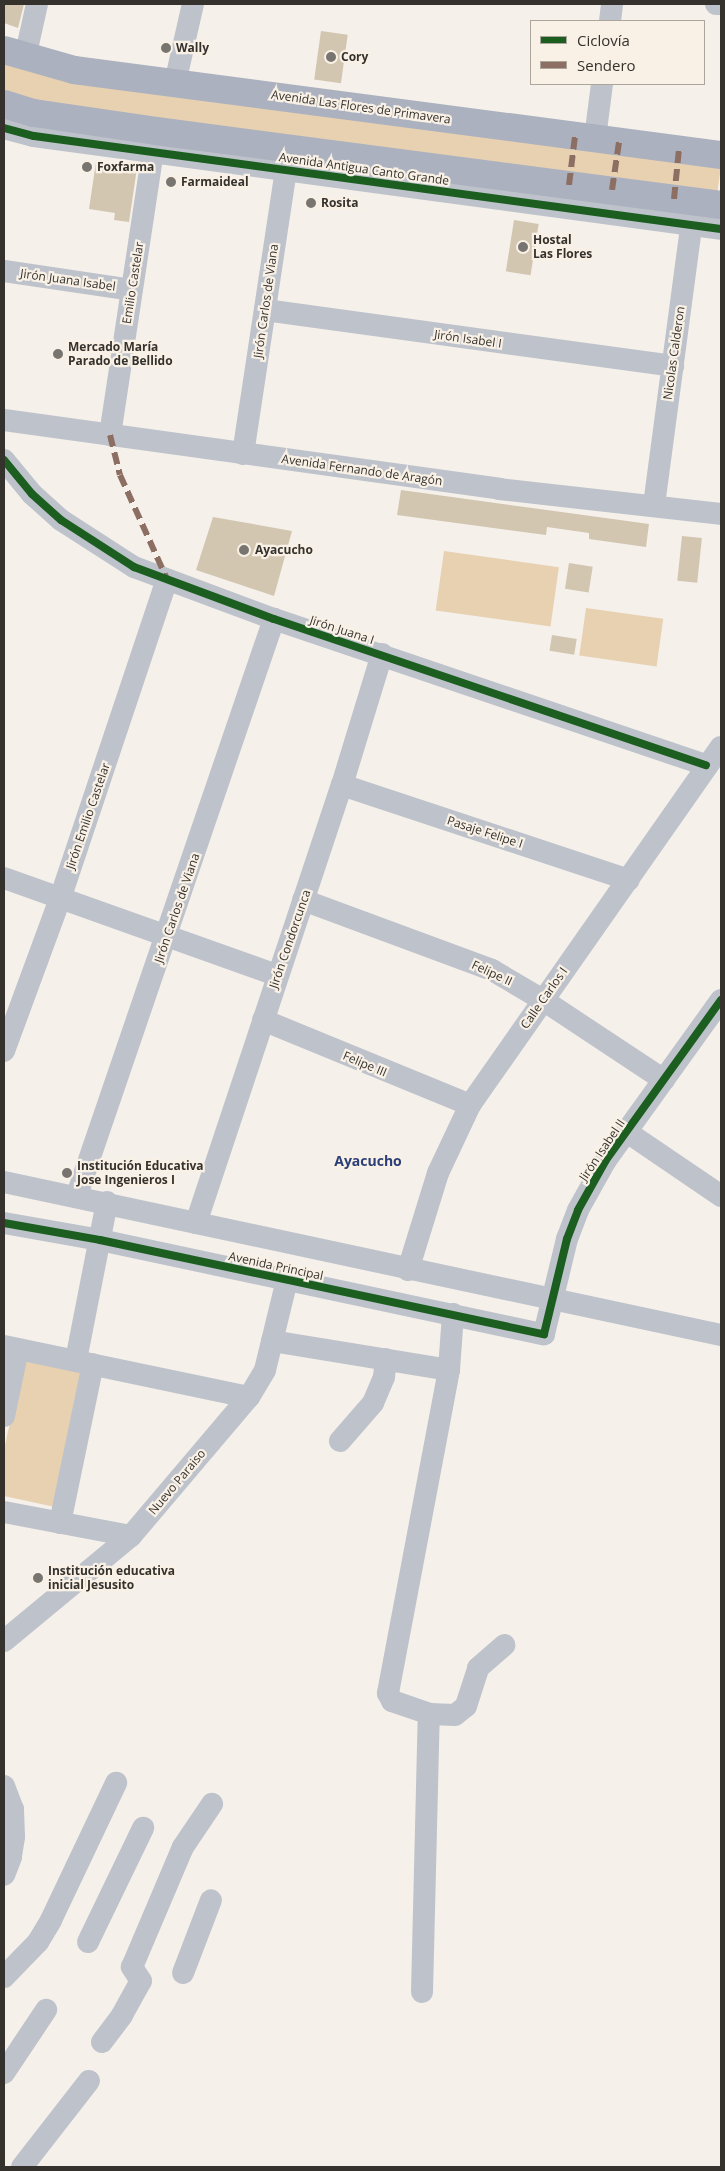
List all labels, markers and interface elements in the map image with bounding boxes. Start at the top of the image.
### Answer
legend [530,20,705,85]
text: Ciclovía [577,30,630,50]
place label: Wally [176,41,209,55]
marker: Wally [160,42,172,54]
place label: Cory [341,50,368,64]
marker: Cory [325,51,337,63]
text: Sendero [577,55,636,75]
street label: Avenida Las Flores de Primavera [270,87,452,127]
street label: Avenida Antigua Canto Grande [278,150,450,188]
place label: Foxfarma [97,160,154,174]
marker: Foxfarma [81,161,93,173]
place label: Farmaideal [181,175,249,189]
marker: Farmaideal [165,176,177,188]
place label: Rosita [321,196,358,210]
marker: Rosita [305,197,317,209]
place label: Hostal Las Flores [533,233,592,261]
street label: Emilio Castelar [119,241,147,325]
marker: Hostal Las Flores [517,241,529,253]
street label: Jirón Carlos de Viana [251,243,281,359]
street label: Jirón Juana Isabel [19,266,117,294]
street label: Nicolas Calderon [660,305,688,401]
street label: Jirón Isabel I [433,327,503,351]
place label: Mercado María Parado de Bellido [68,340,173,368]
marker: Mercado María Parado de Bellido [52,348,64,360]
street label: Avenida Fernando de Aragón [281,452,443,488]
marker: Ayacucho [237,543,251,557]
place label: Ayacucho [255,543,313,557]
street label: Jirón Juana I [308,613,376,647]
street label: Jirón Emilio Castelar [63,761,113,871]
street label: Pasaje Felipe I [445,813,525,851]
street label: Jirón Carlos de Viana [151,851,203,965]
street label: Jirón Condorcunca [266,888,314,990]
street label: Felipe II [470,957,514,989]
street label: Calle Carlos I [518,965,570,1031]
street label: Felipe III [341,1048,389,1080]
street label: Jirón Isabel II [576,1116,628,1184]
district label: Ayacucho [334,1153,402,1169]
place label: Institución Educativa Jose Ingenieros I [77,1159,204,1187]
marker: Institución Educativa Jose Ingenieros I [61,1167,73,1179]
street label: Avenida Principal [227,1249,325,1283]
street label: Nuevo Paraiso [145,1446,209,1518]
place label: Institución educativa inicial Jesusito [48,1564,175,1592]
marker: Institución educativa inicial Jesusito [32,1572,44,1584]

